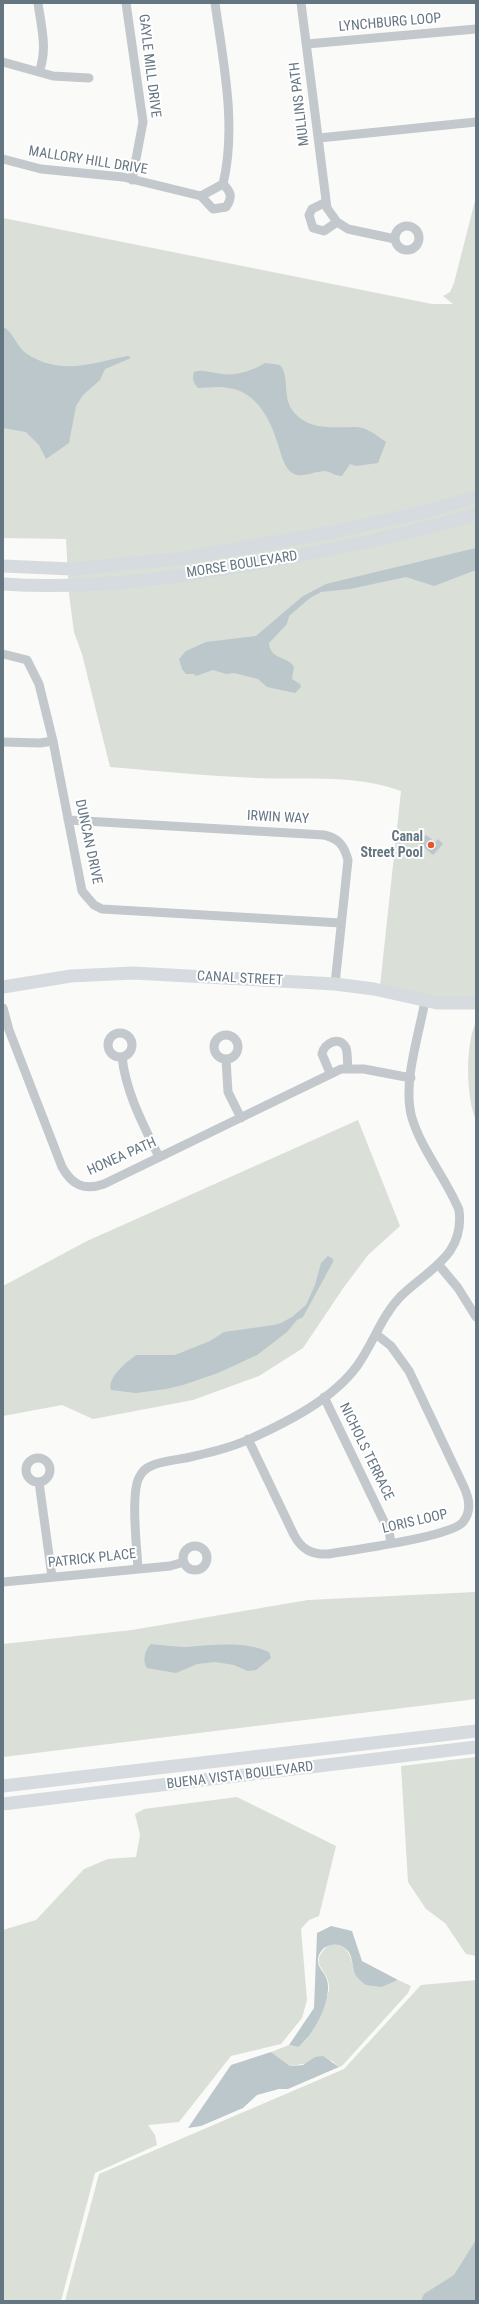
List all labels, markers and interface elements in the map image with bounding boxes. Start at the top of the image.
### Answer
street label: LYNCHBURG LOOP [338,10,442,36]
street label: GAYLE MILL DRIVE [134,13,164,119]
street label: MULLINS PATH [287,61,313,147]
street label: MALLORY HILL DRIVE [27,143,149,179]
street label: MORSE BOULEVARD [185,548,299,582]
street label: DUNCAN DRIVE [71,798,105,886]
street label: IRWIN WAY [247,808,309,828]
place label: Canal Street Pool [360,829,423,862]
marker: Canal Street Pool [426,840,436,850]
street label: CANAL STREET [197,968,283,990]
street label: HONEA PATH [85,1134,159,1180]
street label: NICHOLS TERRACE [335,1401,397,1503]
street label: LORIS LOOP [381,1506,449,1538]
street label: PATRICK PLACE [47,1546,137,1572]
street label: BUENA VISTA BOULEVARD [166,1759,314,1793]

